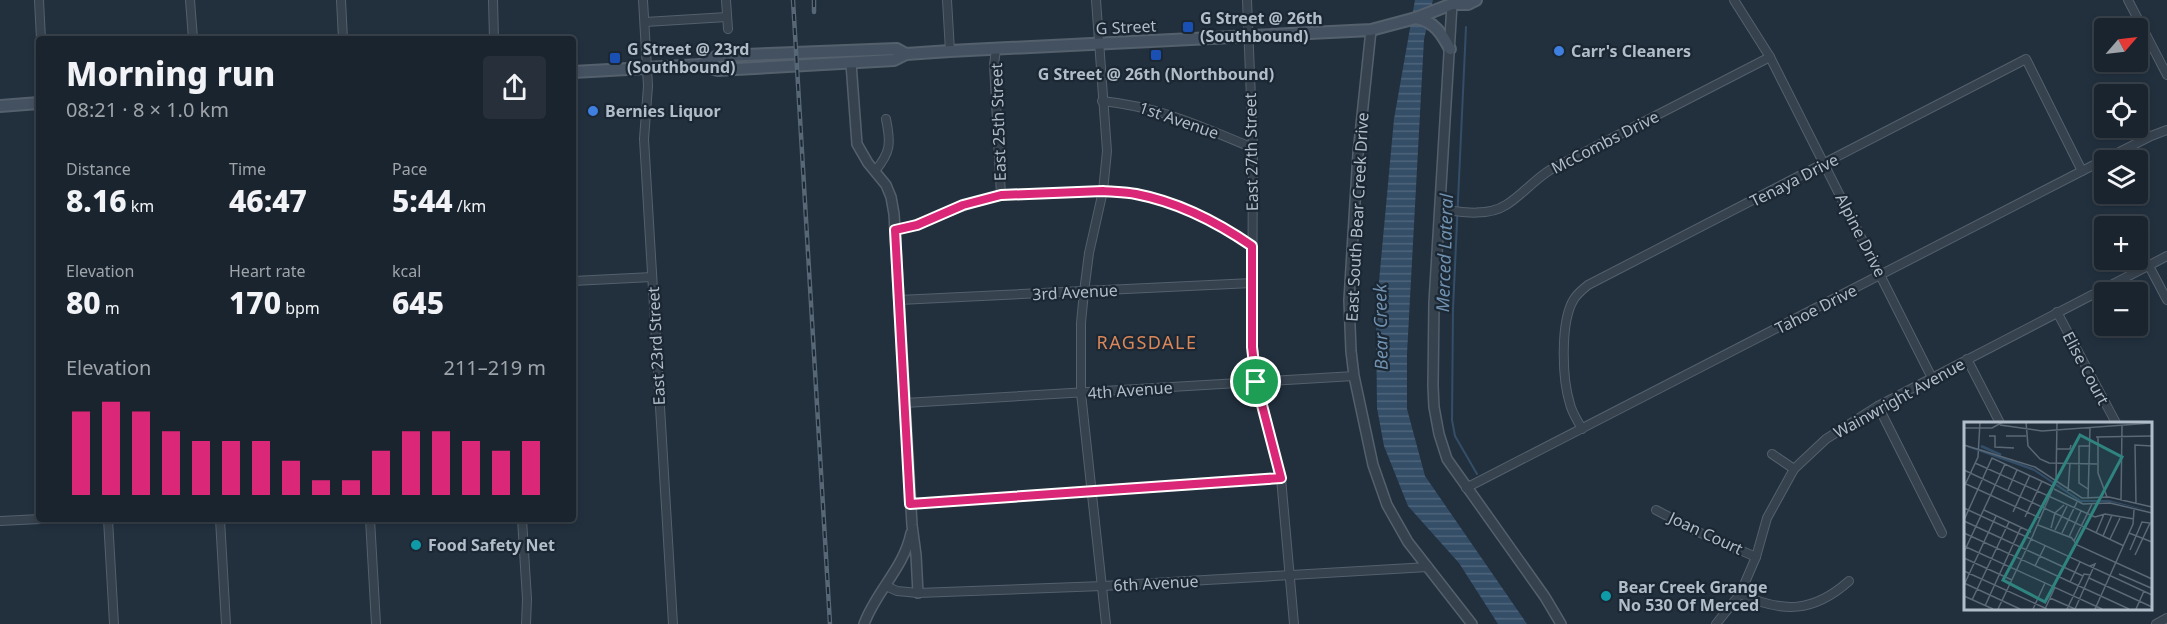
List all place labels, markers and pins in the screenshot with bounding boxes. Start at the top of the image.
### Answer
place label: G Street @ 26th (Southbound) [1200,7,1323,47]
marker: G Street @ 26th (Southbound) [1181,20,1195,34]
place label: G Street @ 23rd (Southbound) [627,38,749,78]
place label: Carr's Cleaners [1571,40,1691,62]
marker: Carr's Cleaners [1552,44,1566,58]
marker: G Street @ 26th (Northbound) [1149,48,1163,62]
marker: G Street @ 23rd (Southbound) [608,51,622,65]
place label: G Street @ 26th (Northbound) [1038,63,1274,85]
place label: Bernies Liquor [605,100,721,122]
marker: Bernies Liquor [586,104,600,118]
pin [1230,356,1281,407]
place label: Food Safety Net [428,534,555,556]
marker: Food Safety Net [409,538,423,552]
place label: Bear Creek Grange No 530 Of Merced [1618,576,1767,616]
marker: Bear Creek Grange No 530 Of Merced [1599,589,1613,603]

